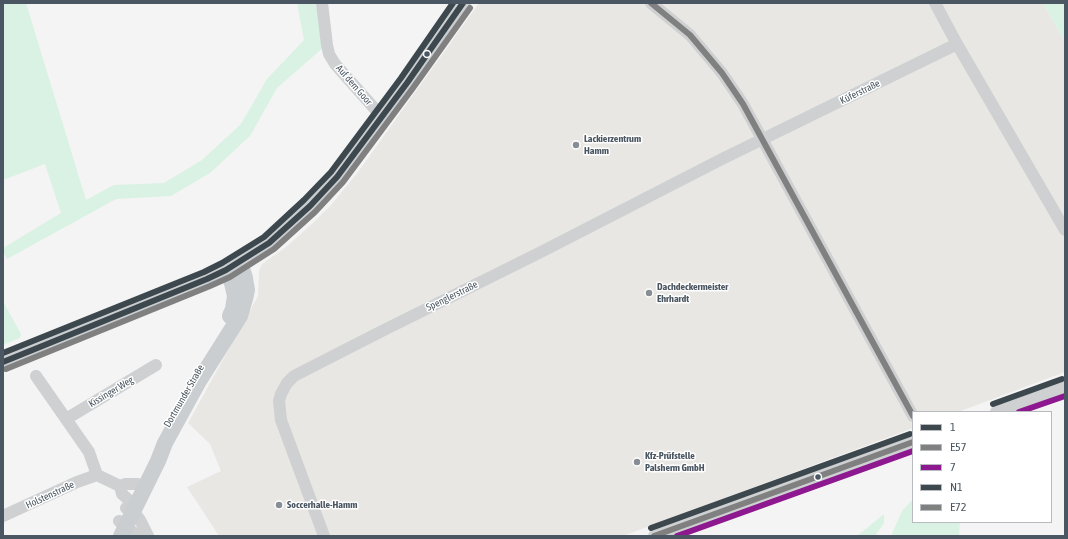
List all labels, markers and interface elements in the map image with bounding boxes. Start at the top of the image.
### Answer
unlabelled marker [422,49,432,59]
street label: Auf dem Goor [333,62,375,108]
street label: Küferstraße [838,77,882,107]
place label: Lackierzentrum Hamm [584,133,641,156]
marker: Lackierzentrum Hamm [571,140,581,150]
street label: Spenglerstraße [424,278,480,314]
place label: Dachdeckermeister Ehrhardt [657,281,728,304]
marker: Dachdeckermeister Ehrhardt [644,288,654,298]
street label: Dortmunder Straße [161,363,207,429]
street label: Kissinger Weg [86,374,136,410]
legend [912,411,1052,523]
text: 1 [950,420,956,434]
text: E57 [950,440,966,454]
place label: Kfz-Prüfstelle Palsherm GmbH [645,450,704,474]
marker: Kfz-Prüfstelle Palsherm GmbH [632,457,642,467]
text: 7 [950,460,956,474]
unlabelled marker [813,472,823,482]
street label: Holstenstraße [24,479,76,511]
text: N1 [950,480,963,494]
place label: Soccerhalle-Hamm [287,499,357,511]
marker: Soccerhalle-Hamm [274,500,284,510]
text: E72 [950,500,966,514]

